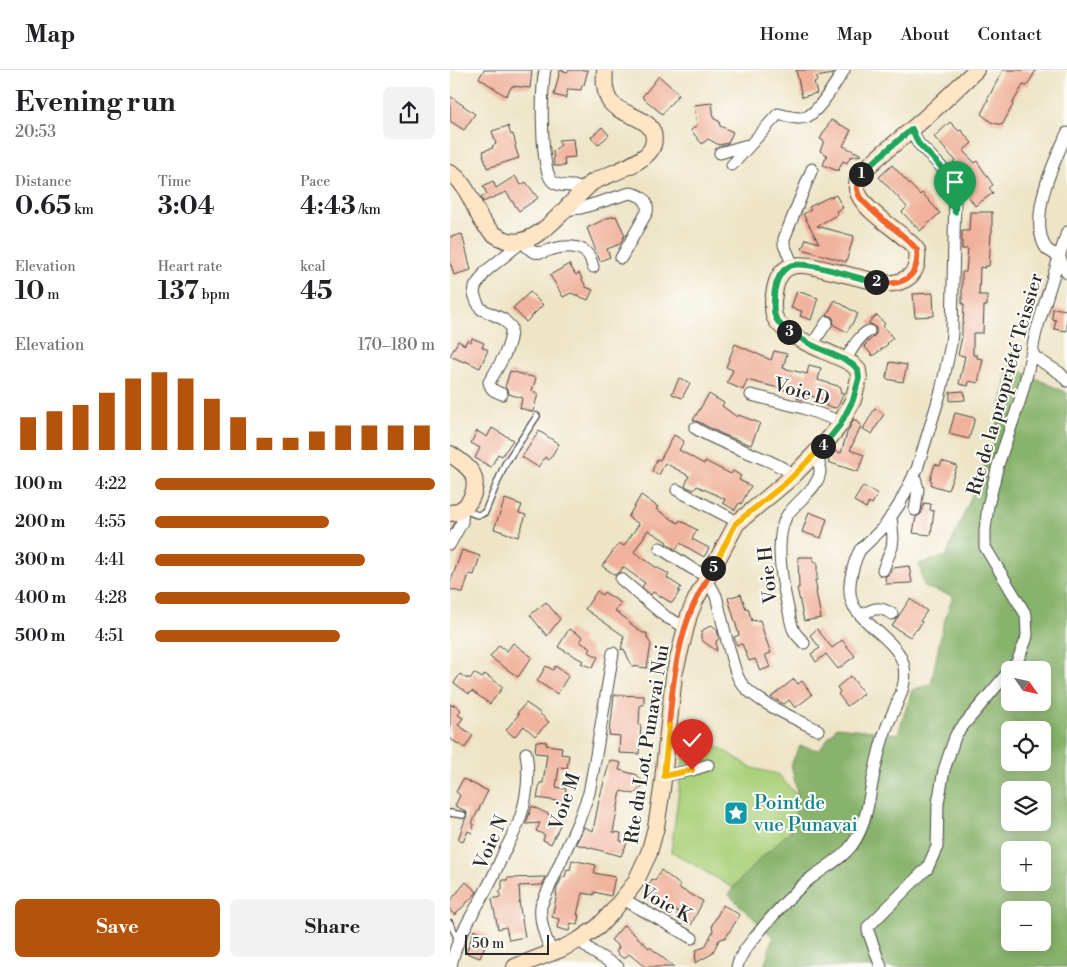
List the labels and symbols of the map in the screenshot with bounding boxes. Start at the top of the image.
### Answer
pin [934,161,976,212]
pin: 1 [848,162,874,186]
pin: 2 [864,270,888,294]
street label: Rte de la propriété Teissier [962,270,1048,498]
pin: 3 [776,320,802,344]
street label: Voie D [770,372,832,411]
pin: 4 [810,434,836,458]
street label: Voie H [753,545,783,606]
pin: 5 [700,556,726,580]
street label: Rte du Lot. Punavai Nui [619,643,675,846]
north arrow [1001,661,1051,711]
pin [671,719,713,770]
street label: Voie M [544,769,586,834]
place label: Point de vue Punavai [753,791,858,837]
place icon: Point de vue Punavai [723,800,749,826]
street label: Voie N [468,812,513,874]
street label: Voie K [634,879,697,929]
scale bar [465,932,549,955]

